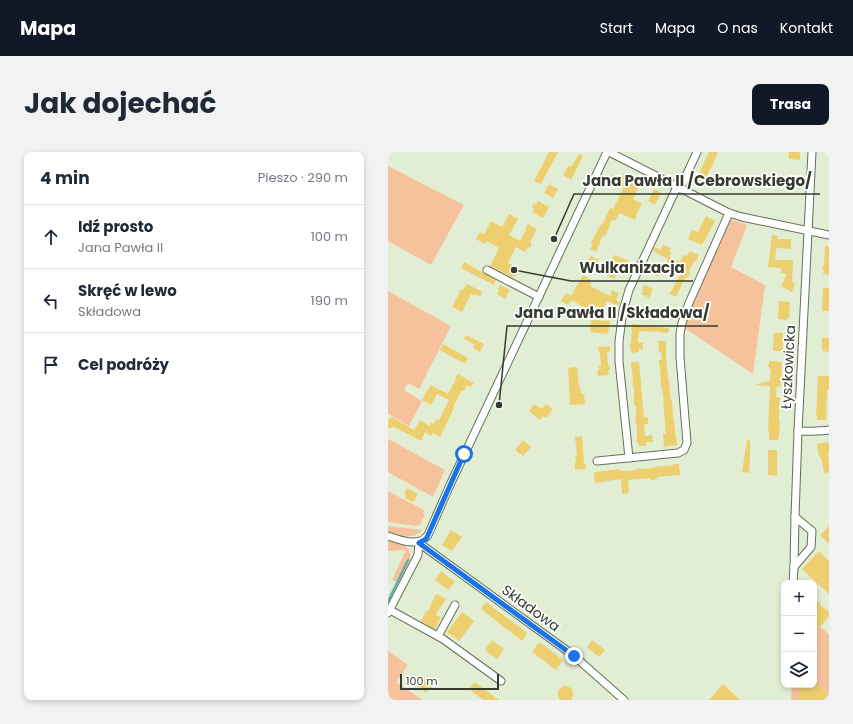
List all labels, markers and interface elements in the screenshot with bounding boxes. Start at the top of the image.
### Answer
text: Mapa [20,15,76,42]
text: Start [600,18,633,38]
text: Mapa [655,18,695,38]
text: O nas [717,18,758,38]
text: Kontakt [780,18,833,38]
text: Jak dojechać [24,84,217,123]
button: Trasa [752,84,829,125]
text: 4 min [40,166,90,190]
callout: Jana Pawła II /Cebrowskiego/ [574,167,820,194]
text: Pieszo · 290 m [258,168,348,187]
text: Jana Pawła II /Cebrowskiego/ [582,170,812,191]
text: Idź prosto [78,216,153,237]
icon: ahead [40,226,62,248]
text: 100 m [311,227,348,246]
text: Jana Pawła II [78,238,163,257]
callout: Wulkanizacja [571,254,693,281]
text: Wulkanizacja [579,257,685,278]
text: Skręć w lewo [78,280,177,301]
icon: left [40,290,62,312]
text: 190 m [311,291,348,310]
callout: Jana Pawła II /Składowa/ [507,299,718,326]
text: Składowa [78,302,141,321]
text: Jana Pawła II /Składowa/ [514,302,710,323]
street label: Łyszkowicka [776,325,800,409]
icon: arrive [40,354,62,376]
text: Cel podróży [78,354,169,375]
route start [455,445,473,463]
street label: Składowa [498,580,564,636]
map controls [781,580,817,688]
button: + [781,580,817,616]
button: − [781,616,817,652]
route end [565,647,583,665]
button: layers [781,652,817,688]
scale bar [400,672,499,691]
text: 100 m [406,673,438,689]

